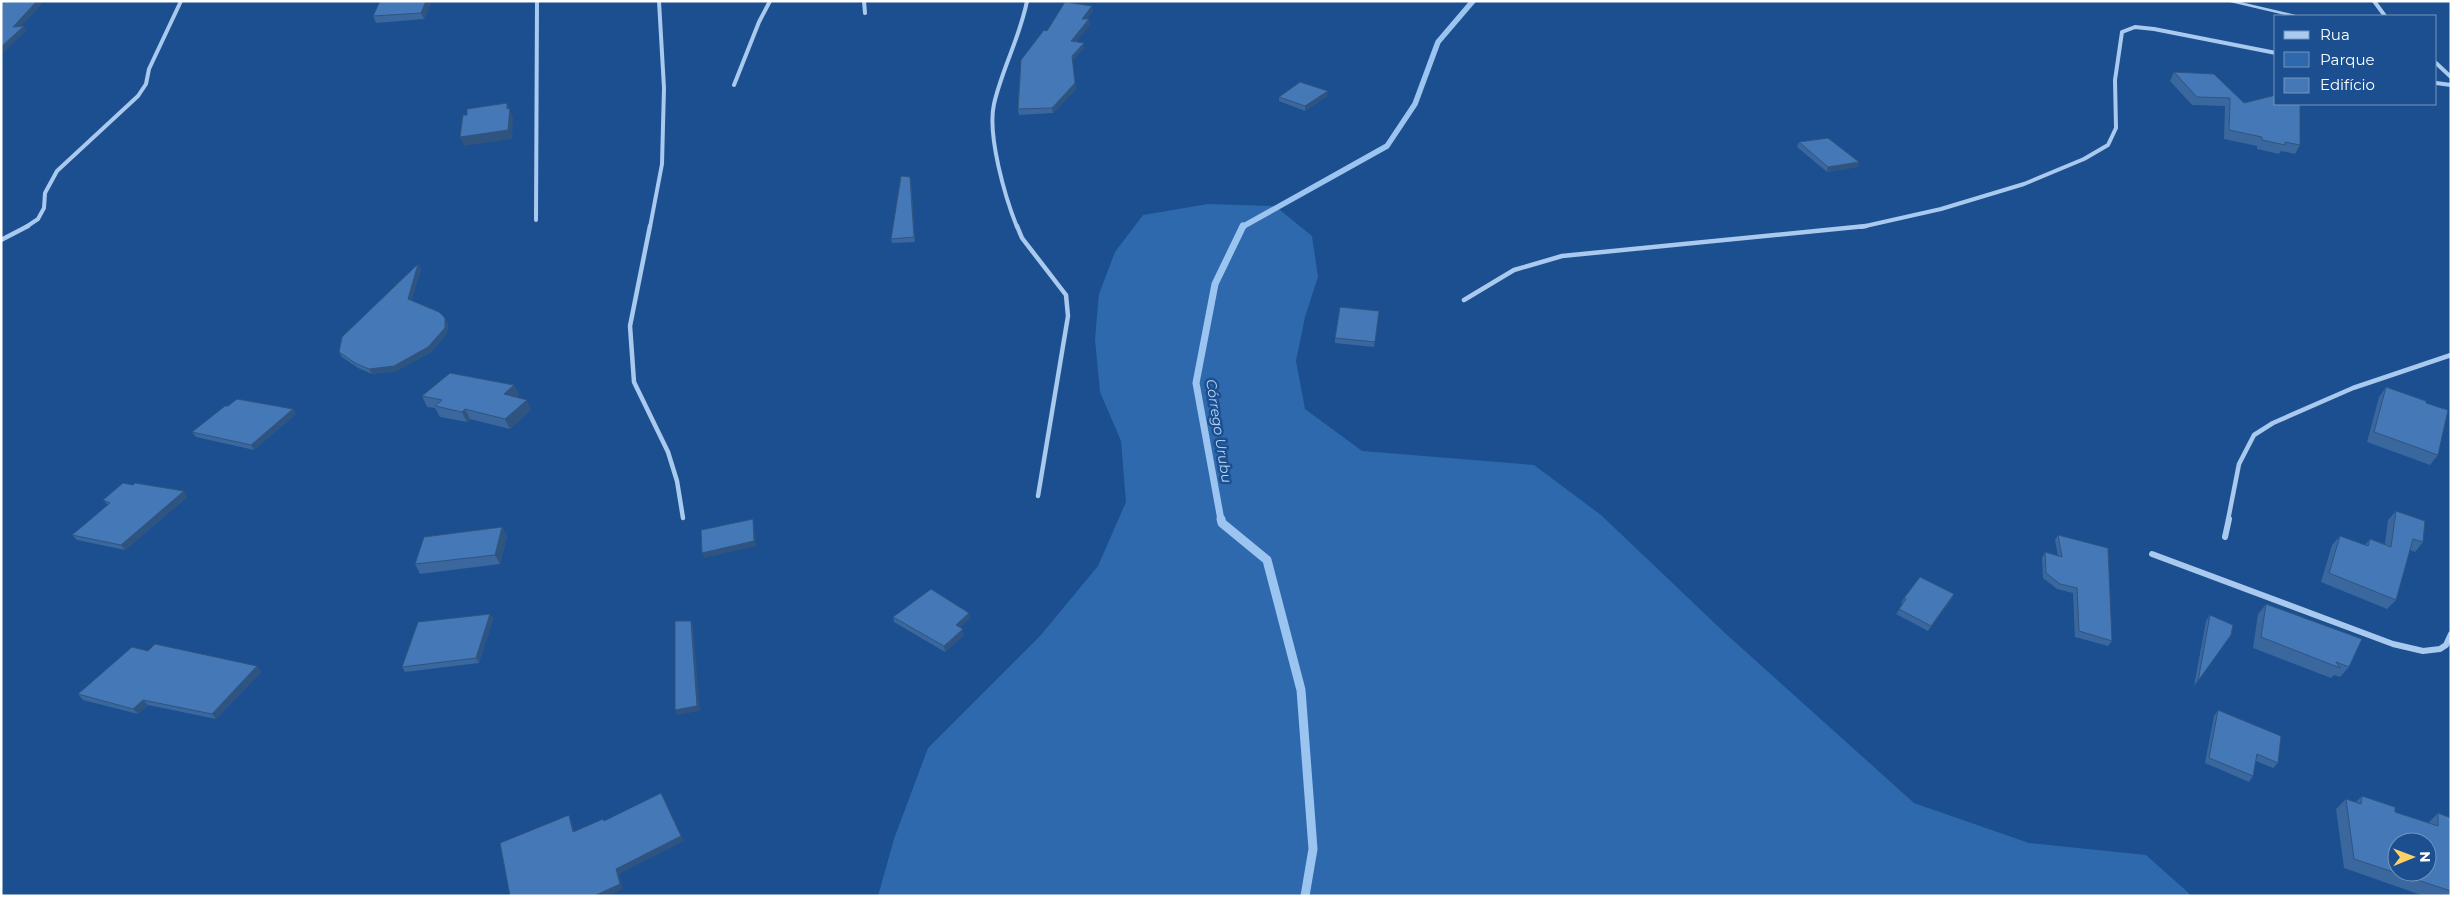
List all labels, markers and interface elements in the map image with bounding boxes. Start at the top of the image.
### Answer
legend [2274,15,2437,105]
text: Rua [2320,25,2350,44]
text: Parque [2320,50,2375,69]
text: Edifício [2320,75,2375,94]
water label: Córrego Urubu [1202,378,1236,484]
north arrow [2387,832,2437,882]
text: N [2416,851,2434,863]

